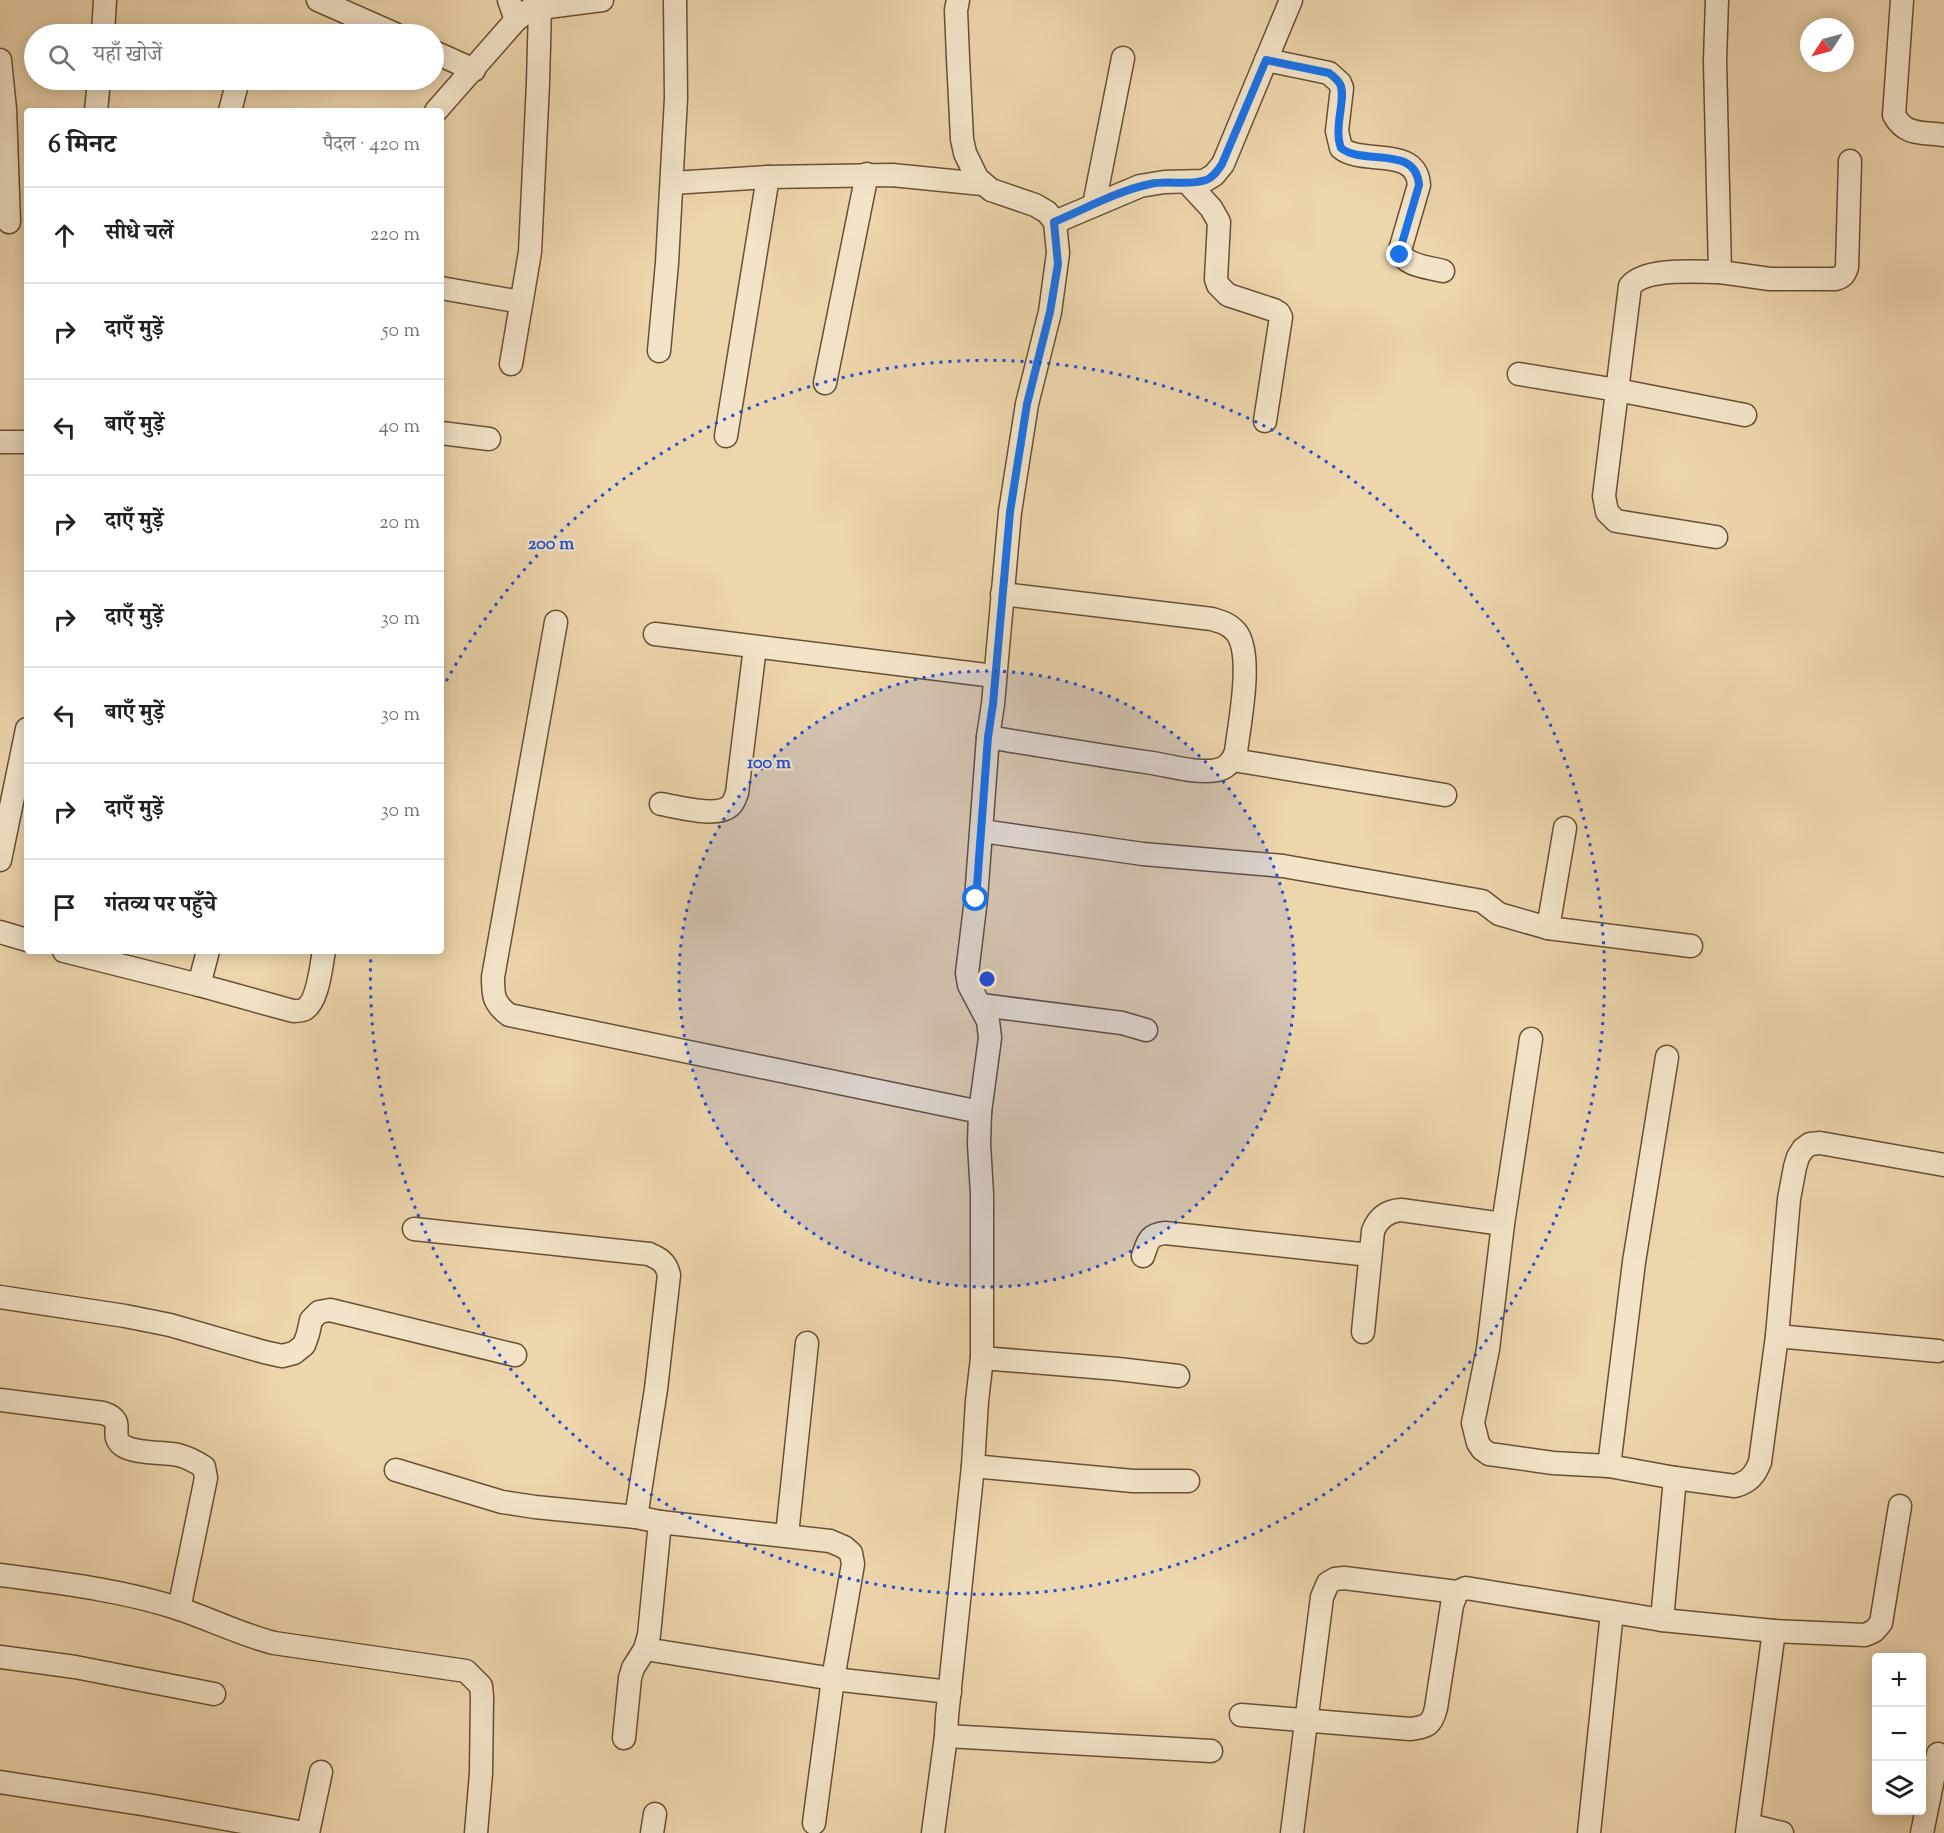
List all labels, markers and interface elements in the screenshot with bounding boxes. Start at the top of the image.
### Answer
north arrow [1800,18,1854,72]
search box [24,24,444,90]
text: यहाँ खोजें [93,40,162,72]
icon: search [45,41,78,74]
text: 6 मिनट [48,127,116,164]
text: पैदल · 420 m [323,131,420,160]
text: सीधे चलें [105,218,174,250]
icon: ahead [48,219,81,252]
text: 220 m [370,221,420,250]
route end [1386,241,1412,267]
text: दाएँ मुड़ें [105,314,164,346]
icon: right [48,315,81,348]
text: 50 m [382,317,420,346]
text: बाएँ मुड़ें [105,410,164,442]
icon: left [48,411,81,444]
text: 40 m [379,413,420,442]
text: दाएँ मुड़ें [105,506,164,538]
icon: right [48,507,81,540]
text: 20 m [379,509,420,538]
text: 200 m [528,532,574,558]
text: दाएँ मुड़ें [105,602,164,634]
icon: right [48,603,81,636]
text: 30 m [381,605,420,634]
text: बाएँ मुड़ें [105,698,164,730]
icon: left [48,699,81,732]
text: 30 m [381,701,420,730]
text: 100 m [747,751,791,777]
text: दाएँ मुड़ें [105,794,164,826]
icon: right [48,795,81,828]
text: 30 m [381,797,420,826]
route start [962,885,988,911]
text: गंतव्य पर पहुँचे [105,890,216,922]
icon: arrive [48,891,81,924]
centre of rings [977,969,997,989]
map controls [1872,1653,1926,1815]
button: + [1872,1653,1926,1707]
button: − [1872,1707,1926,1761]
button: layers [1872,1761,1926,1815]

